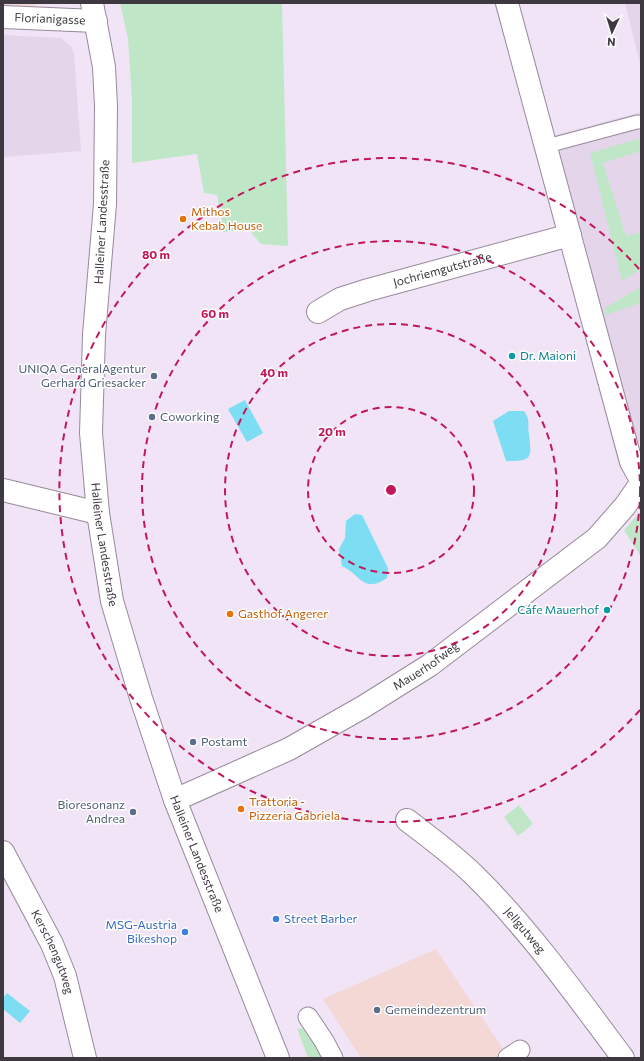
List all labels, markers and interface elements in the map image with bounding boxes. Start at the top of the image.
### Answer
street label: Florianigasse [14,9,86,27]
north arrow [592,12,632,52]
text: N [607,36,616,49]
street label: Halleiner Landesstraße [91,159,111,285]
place label: Mithos Kebab House [191,204,262,232]
marker: Mithos Kebab House [178,214,188,224]
text: 80 m [142,247,170,261]
street label: Jochriemgutstraße [391,249,493,290]
text: 60 m [201,306,229,320]
place label: Dr. Maioni [520,348,576,362]
marker: Dr. Maioni [507,351,517,361]
place label: UNIQA GeneralAgentur Gerhard Griesacker [18,361,146,389]
text: 40 m [260,365,288,379]
marker: UNIQA GeneralAgentur Gerhard Griesacker [149,371,159,381]
place label: Coworking [160,409,220,423]
marker: Coworking [147,412,157,422]
text: 20 m [318,424,346,438]
street label: Halleiner Landesstraße [89,482,121,608]
centre of rings [384,483,398,497]
place label: Cáfe Mauerhof [517,602,599,616]
marker: Cáfe Mauerhof [602,605,612,615]
place label: Gasthof Angerer [238,606,328,620]
marker: Gasthof Angerer [225,609,235,619]
street label: Mauerhofweg [390,638,461,693]
place label: Postamt [201,734,247,748]
marker: Postamt [188,737,198,747]
street label: Halleiner Landesstraße [168,793,227,914]
place label: Trattoria - Pizzeria Gabriela [249,794,340,822]
place label: Bioresonanz Andrea [57,797,125,825]
marker: Trattoria - Pizzeria Gabriela [236,804,246,814]
marker: Bioresonanz Andrea [128,807,138,817]
street label: Jellgutweg [501,904,549,956]
street label: Kerschengutweg [29,907,77,996]
place label: Street Barber [284,911,357,925]
marker: Street Barber [271,914,281,924]
place label: MSG-Austria Bikeshop [105,917,177,945]
marker: MSG-Austria Bikeshop [180,927,190,937]
place label: Gemeindezentrum [385,1002,486,1016]
marker: Gemeindezentrum [372,1005,382,1015]

